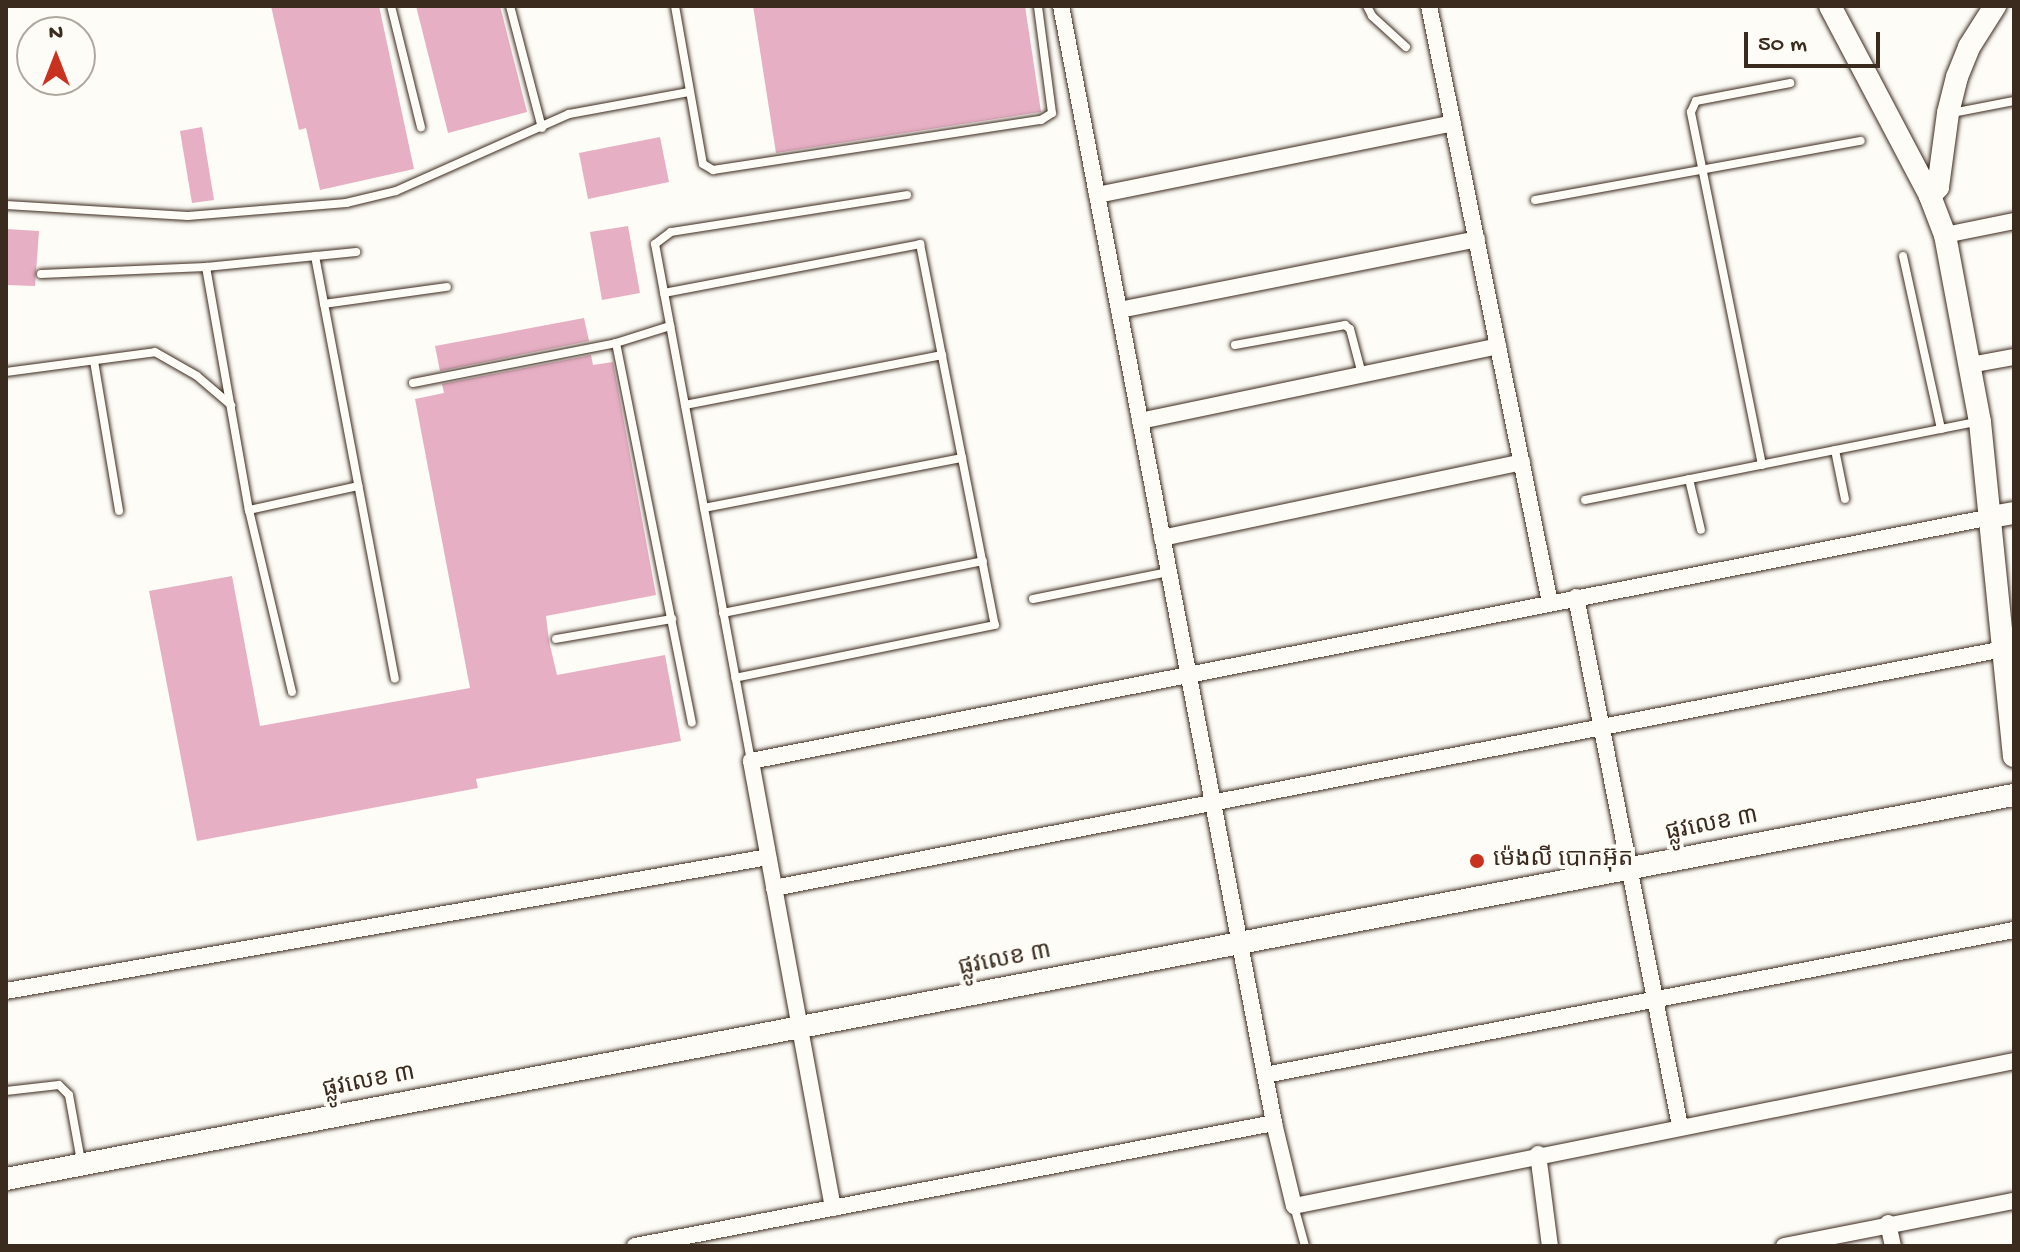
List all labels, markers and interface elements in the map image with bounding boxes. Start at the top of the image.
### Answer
north arrow [16,16,96,96]
scale bar [1748,16,1884,66]
text: N [49,21,63,47]
text: 50 m [1758,31,1807,60]
street label: ផ្លូវលេខ ៣ [1663,803,1761,849]
place label: ម៉េងលី បោកអ៊ុត [1493,847,1633,875]
marker: ម៉េងលី បោកអ៊ុត [1468,852,1486,870]
street label: ផ្លូវលេខ ៣ [956,938,1054,984]
street label: ផ្លូវលេខ ៣ [320,1060,418,1106]

